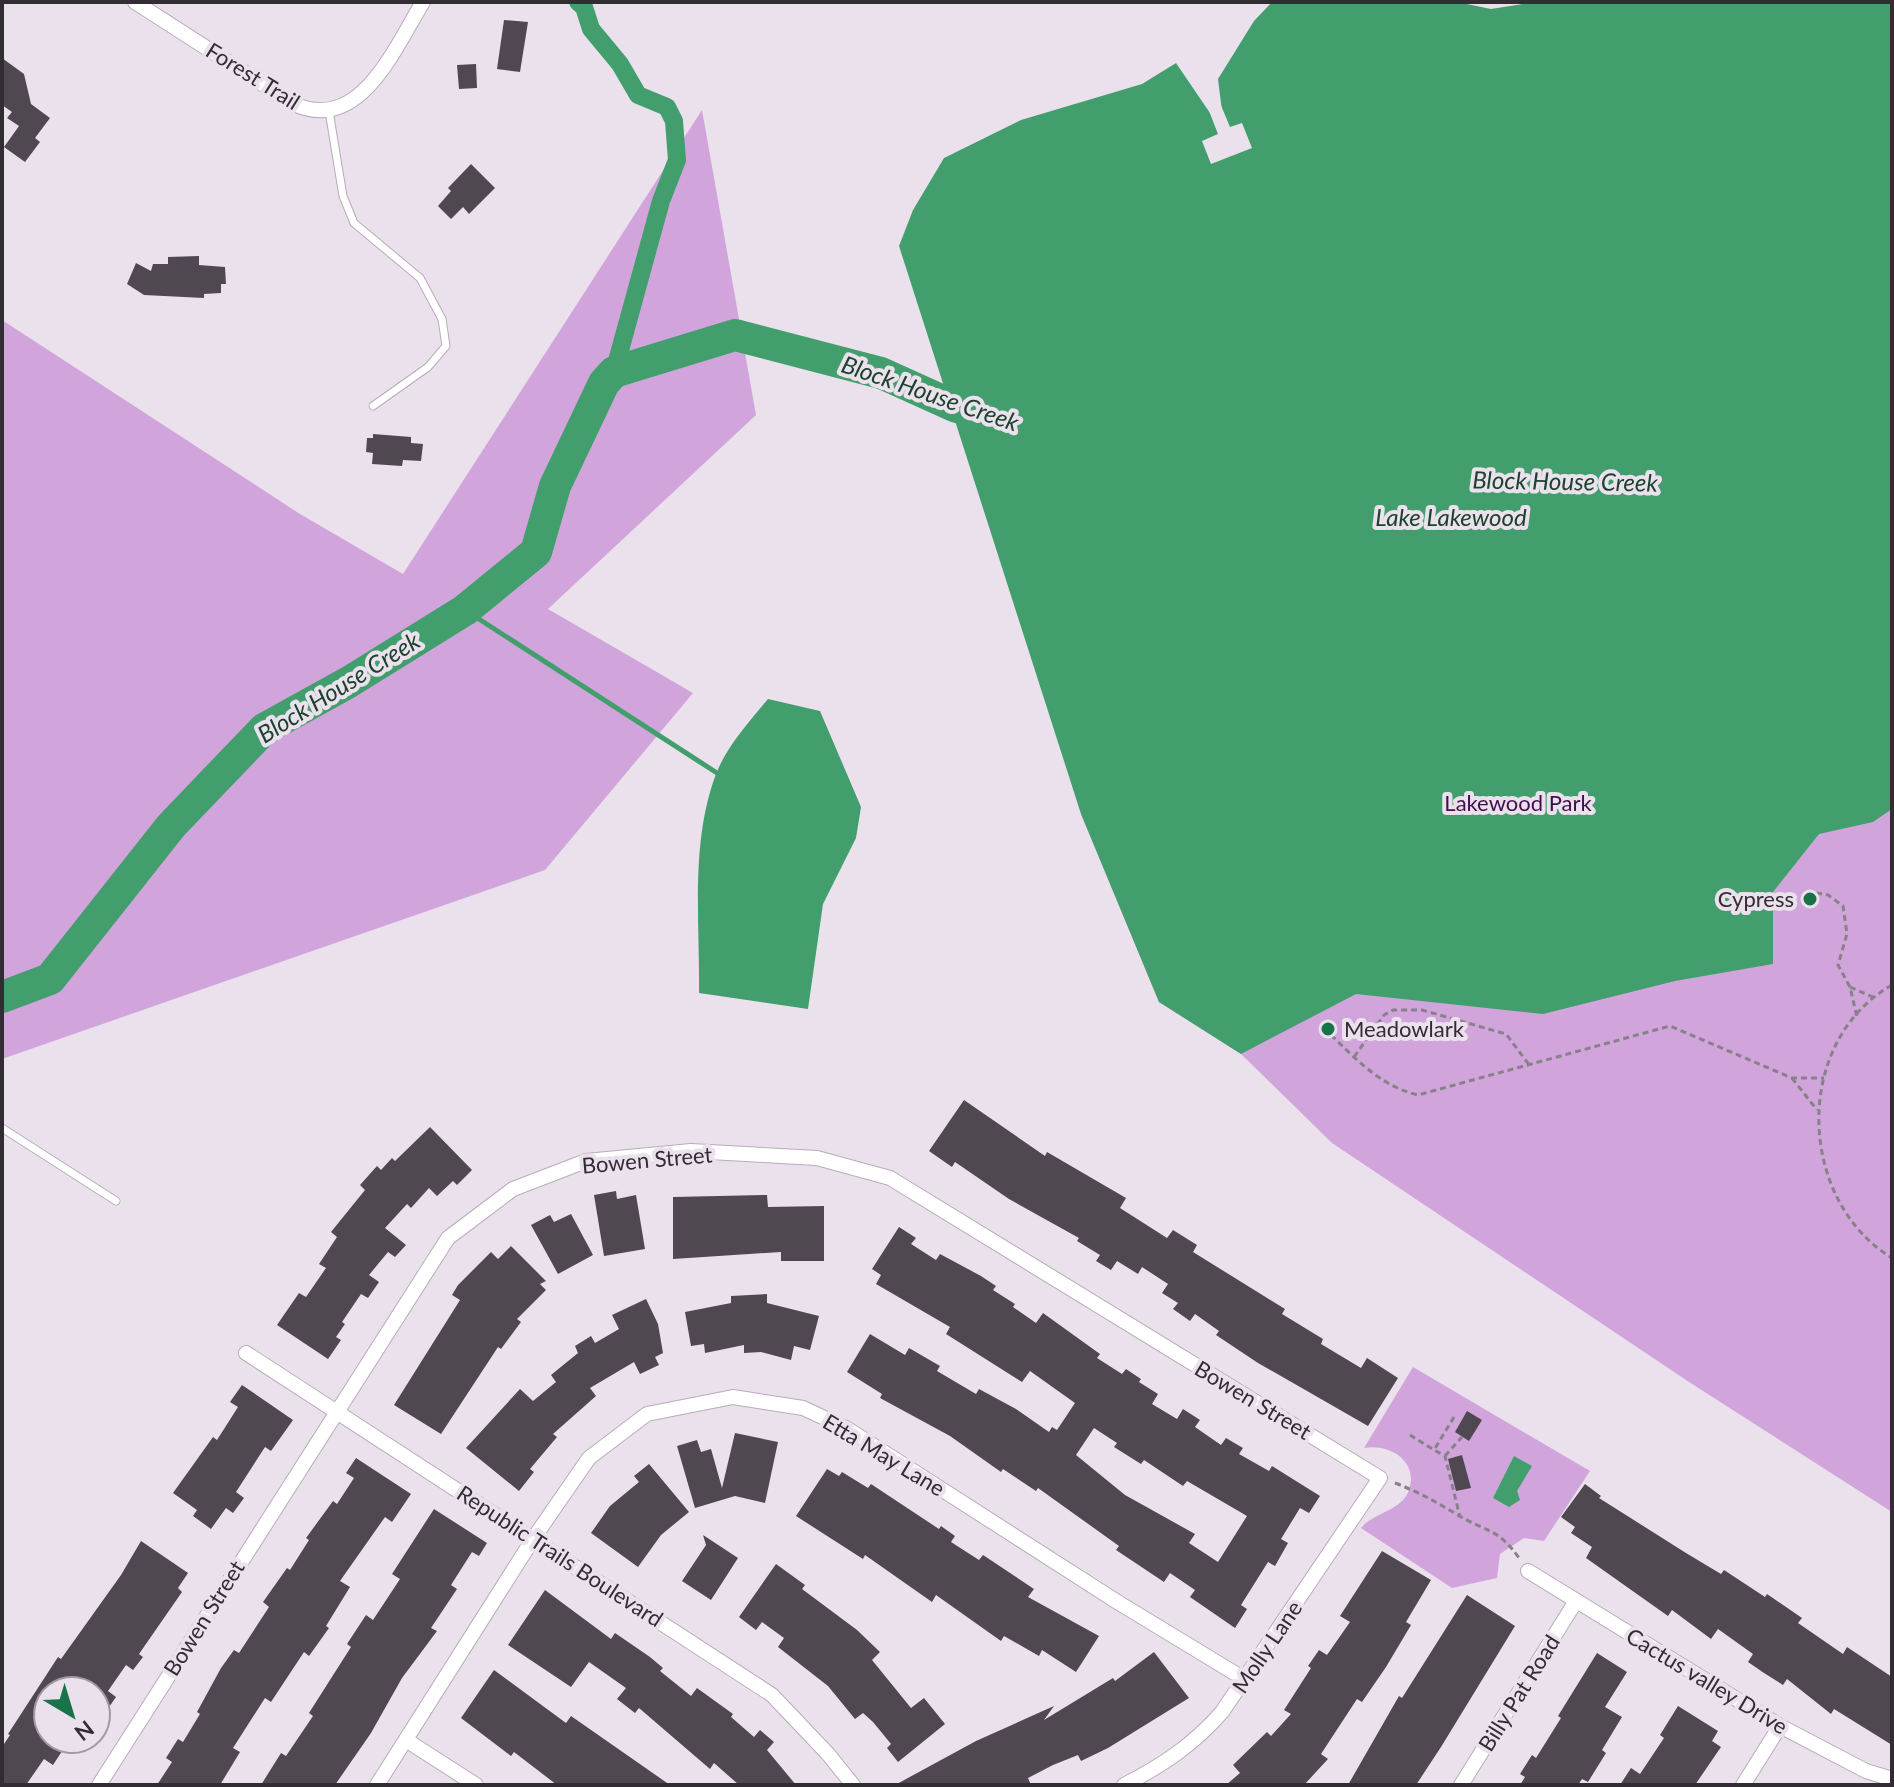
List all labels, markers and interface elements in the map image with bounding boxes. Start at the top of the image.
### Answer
street label: Forest Trail [201,36,305,115]
water label: Block House Creek [838,349,1023,437]
water label: Block House Creek [1472,464,1659,497]
water label: Lake Lakewood [1375,502,1527,531]
water label: Block House Creek [252,625,425,748]
park label: Lakewood Park [1444,789,1592,816]
place label: Cypress [1718,885,1794,912]
marker: Cypress [1801,890,1819,908]
place label: Meadowlark [1344,1015,1465,1042]
marker: Meadowlark [1319,1020,1337,1038]
street label: Bowen Street [581,1140,713,1179]
street label: Bowen Street [1190,1354,1316,1445]
street label: Etta May Lane [819,1408,950,1501]
street label: Republic Trails Boulevard [452,1479,668,1632]
street label: Bowen Street [157,1555,250,1680]
street label: Molly Lane [1226,1595,1307,1698]
street label: Cactus valley Drive [1622,1622,1793,1739]
street label: Billy Pat Road [1472,1630,1565,1756]
north arrow [32,1675,112,1755]
text: N [70,1715,100,1747]

